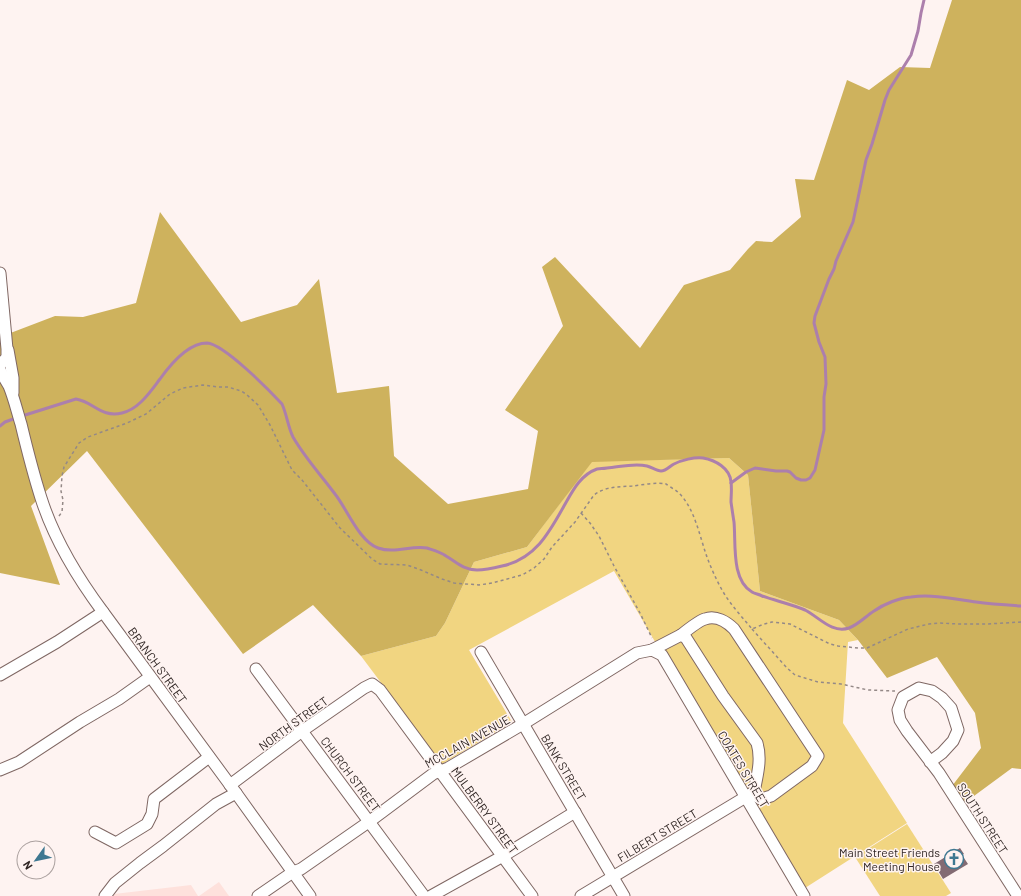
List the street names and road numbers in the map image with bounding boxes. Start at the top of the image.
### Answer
street label: BRANCH STREET [126,624,190,706]
street label: NORTH STREET [256,693,331,753]
street label: MCCLAIN AVENUE [422,712,512,770]
street label: COATES STREET [716,728,772,810]
street label: BANK STREET [539,731,589,803]
street label: CHURCH STREET [318,734,384,814]
street label: MULBERRY STREET [449,764,521,856]
street label: SOUTH STREET [955,780,1011,856]
street label: FILBERT STREET [615,806,699,864]

